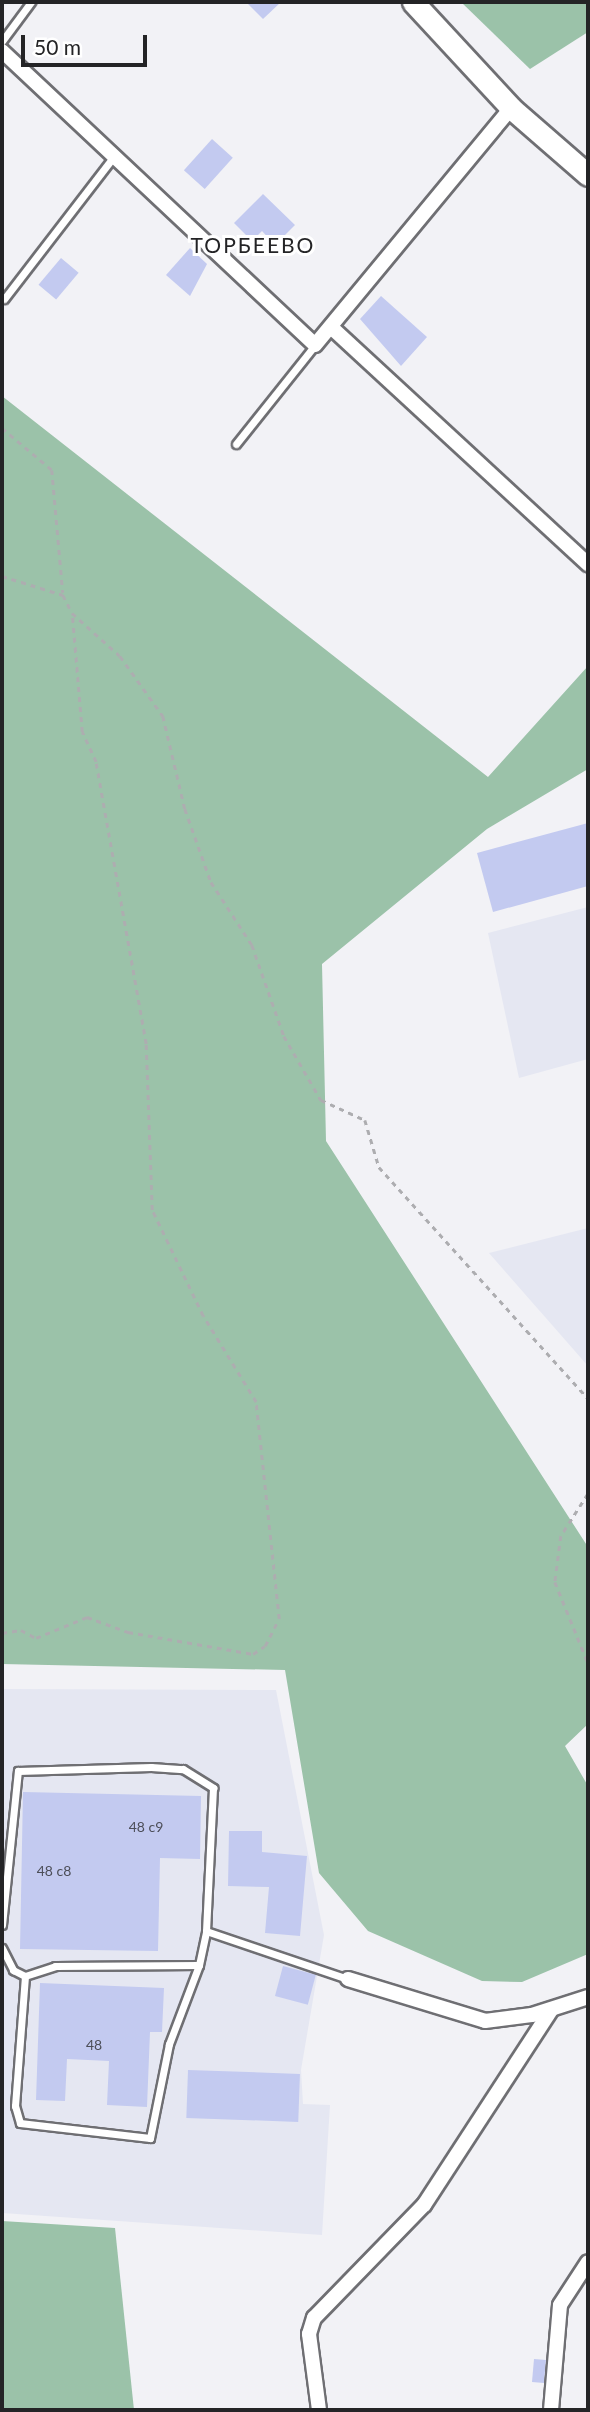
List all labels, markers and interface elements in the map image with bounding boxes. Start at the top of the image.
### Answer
scale bar [24,21,150,65]
text: 50 m [34,34,81,59]
district label: ТОРБЕЕВО [192,232,314,258]
house number: 48 с9 [129,1819,163,1835]
house number: 48 с8 [37,1863,71,1879]
house number: 48 [86,2037,102,2053]

